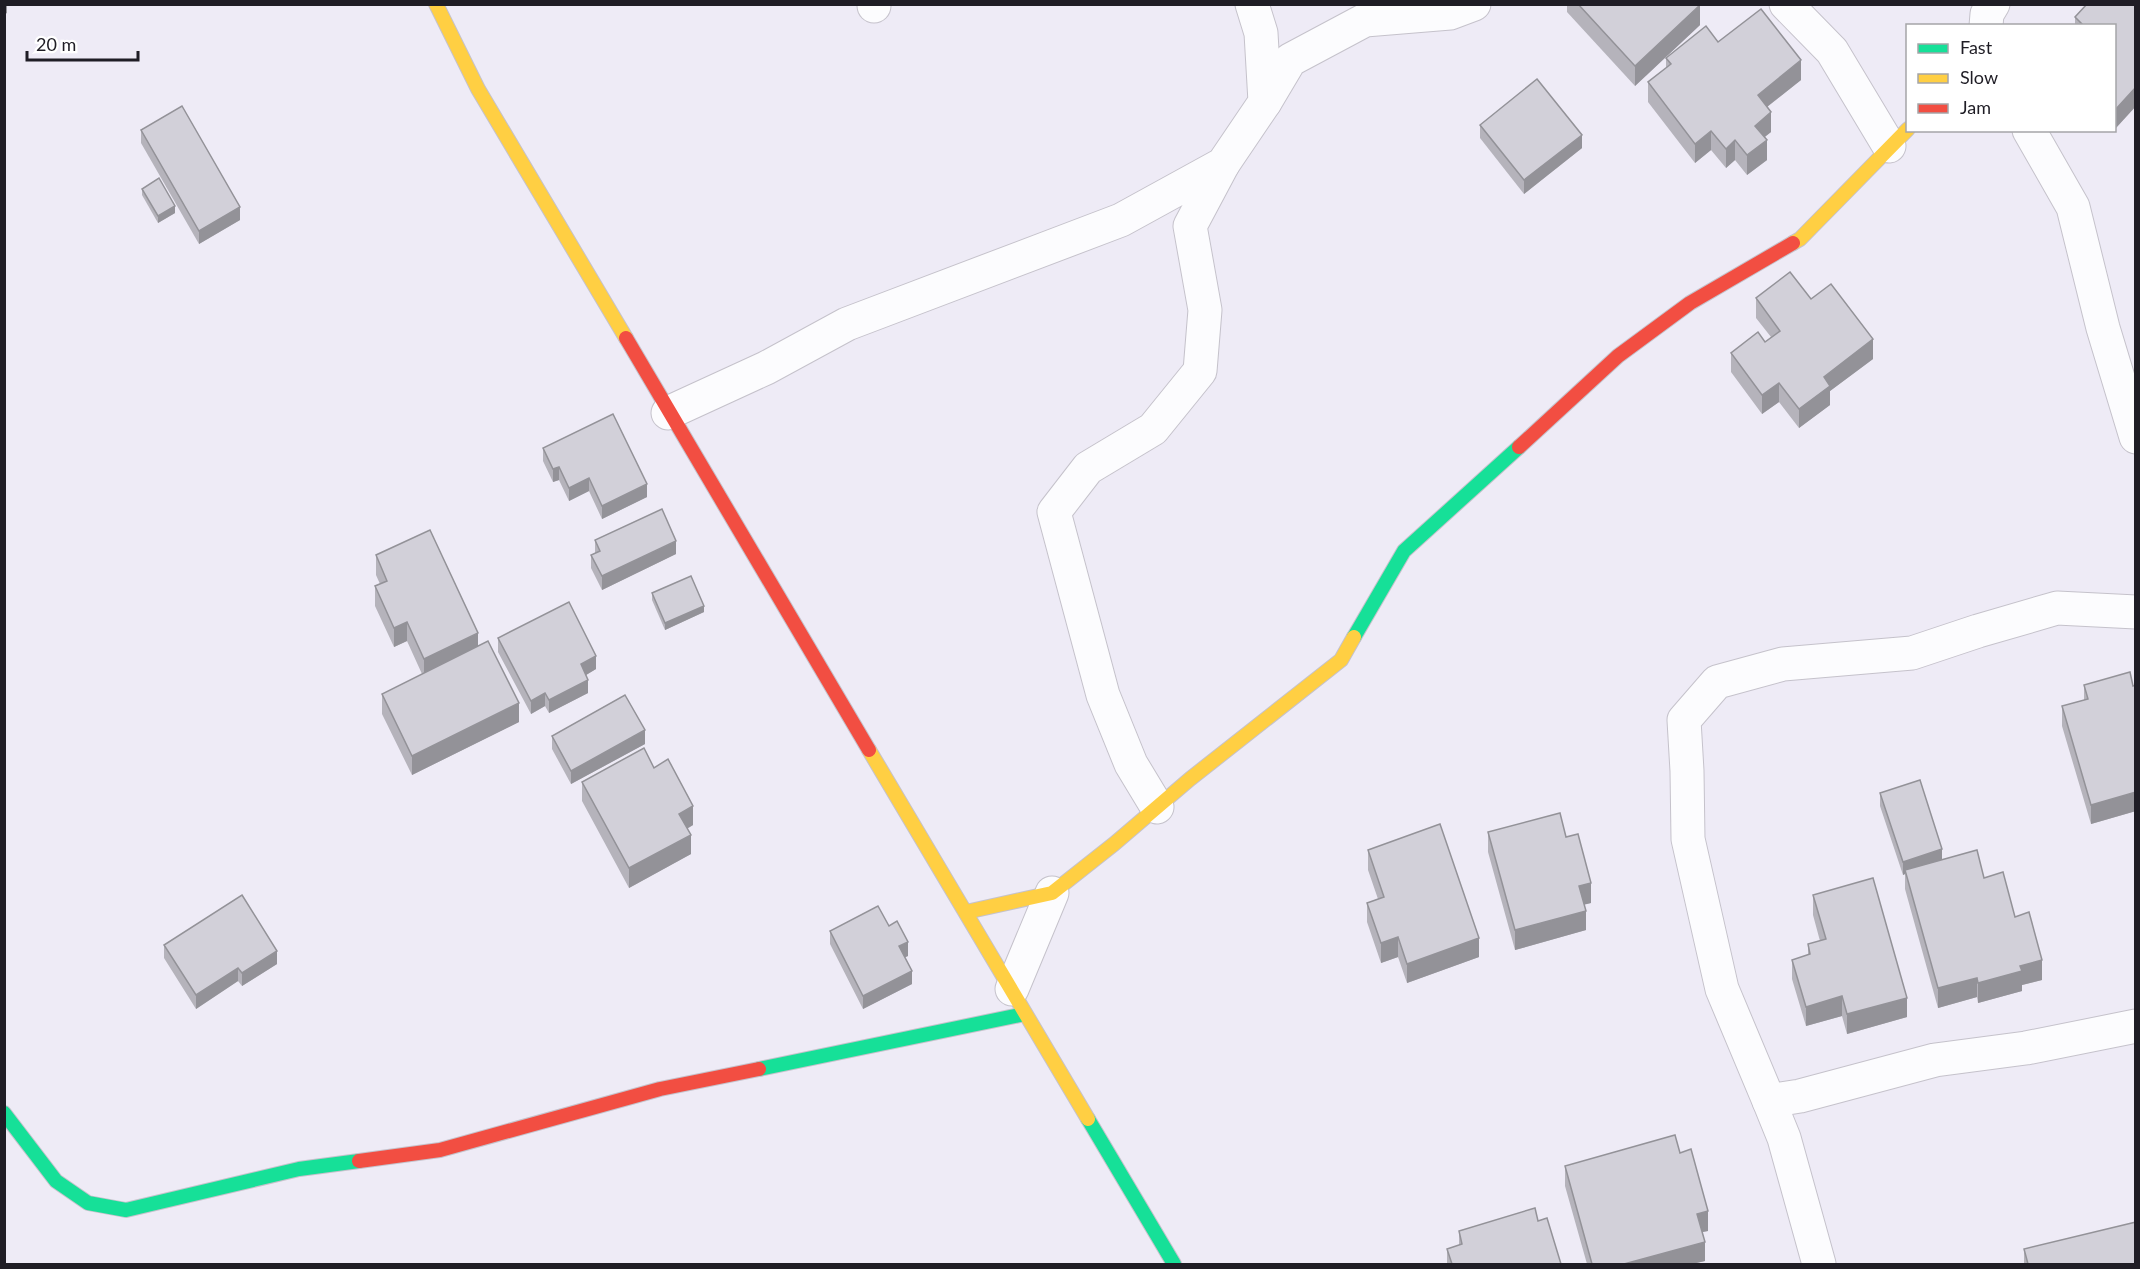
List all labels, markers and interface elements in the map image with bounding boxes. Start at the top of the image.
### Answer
scale bar [27,24,138,62]
legend [1906,24,2116,132]
text: 20 m [36,33,76,55]
text: Fast [1960,36,1993,58]
text: Slow [1960,66,1998,88]
text: Jam [1960,96,1991,118]

